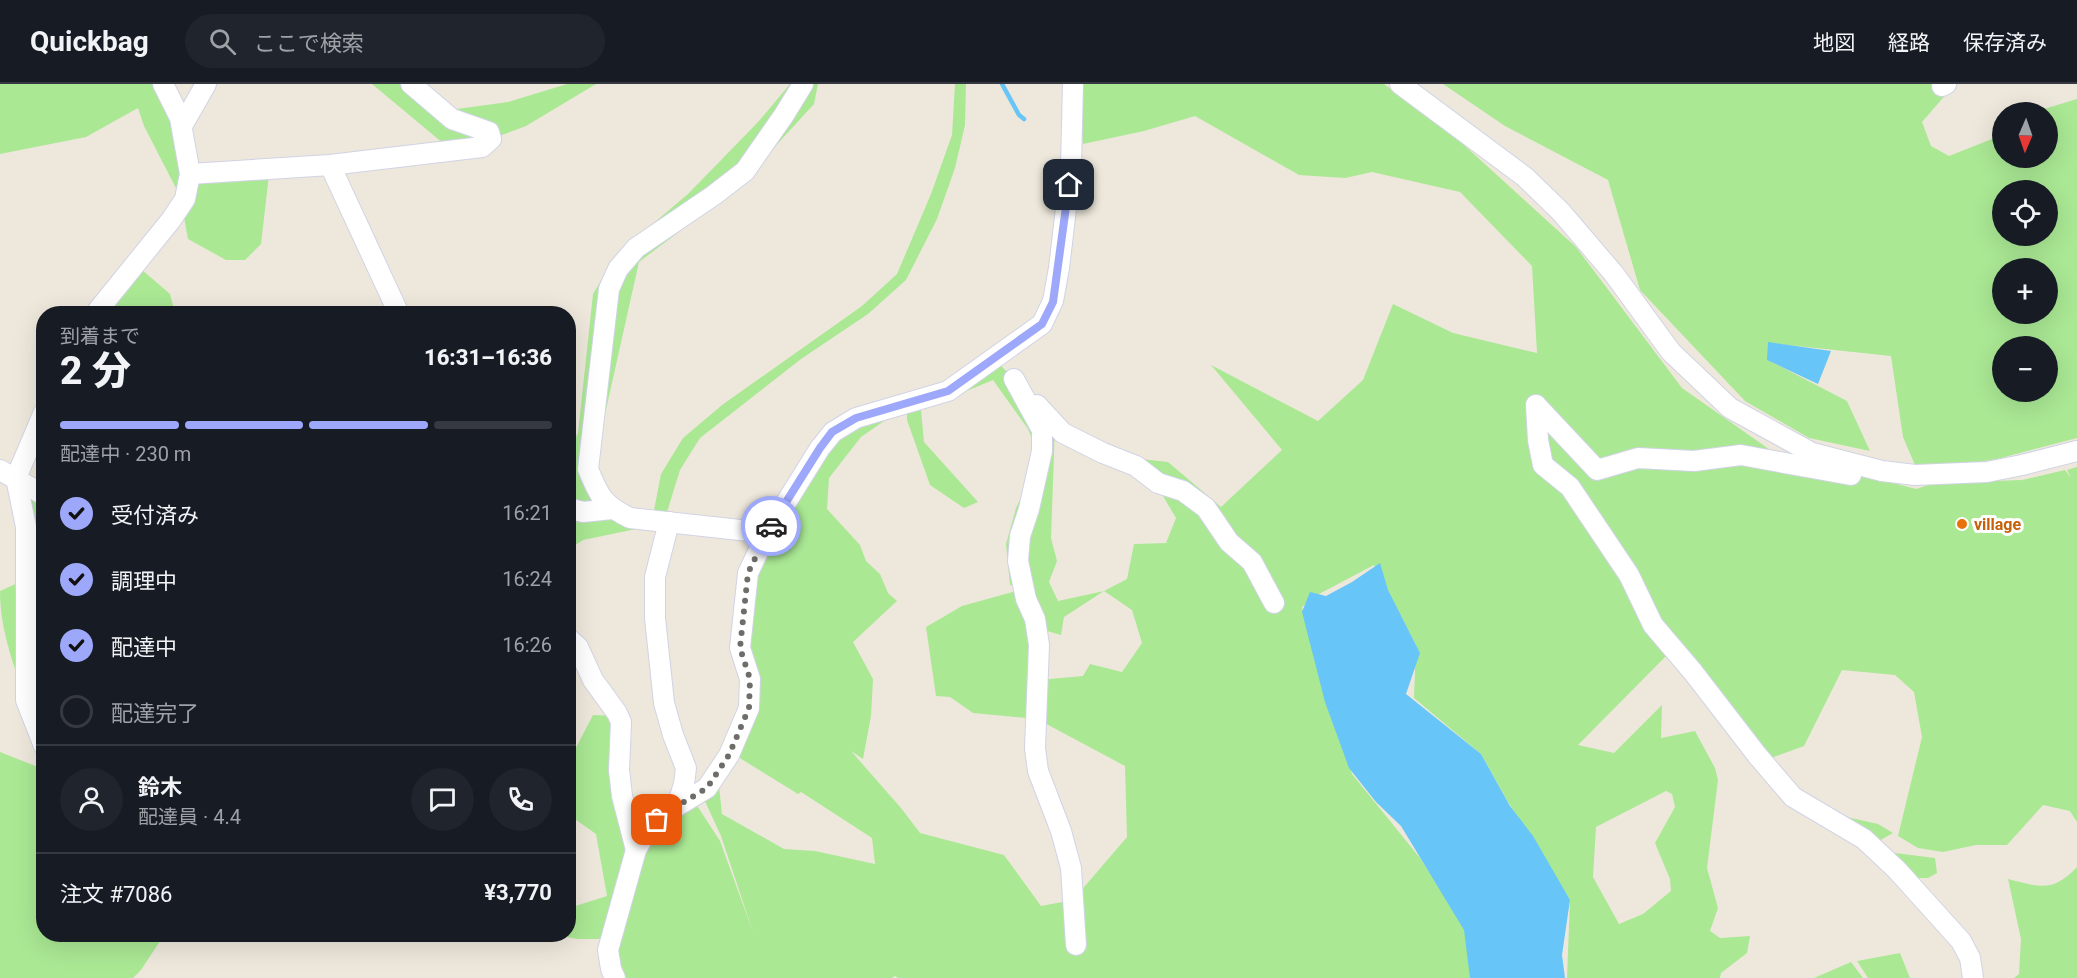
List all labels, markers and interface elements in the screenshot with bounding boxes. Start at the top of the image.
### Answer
search box [185,14,605,68]
text: Quickbag [30,25,149,58]
icon: search [206,25,239,58]
text: ここで検索 [254,31,364,56]
text: 地図 [1813,31,1855,55]
text: 経路 [1888,31,1930,55]
text: 保存済み [1963,31,2047,55]
north arrow [1992,102,2058,168]
map controls [1992,102,2058,402]
pin [1043,159,1094,210]
icon: home [1052,168,1085,201]
button: locate [1992,180,2058,246]
button: + [1992,258,2058,324]
text: 到着まで [60,324,140,348]
button: − [1992,336,2058,402]
text: 16:31–16:36 [424,345,552,370]
text: 2 分 [60,348,131,394]
text: 配達中 · 230 m [60,442,191,466]
courier [741,496,801,556]
icon: check [60,497,93,530]
text: 16:21 [502,501,552,525]
text: 受付済み [111,503,199,528]
icon: car [755,510,788,543]
place label: village [1974,515,2022,534]
marker: village [1955,517,1969,531]
icon: check [60,563,93,596]
text: 16:24 [502,567,552,591]
text: 調理中 [111,569,177,594]
icon: check [60,629,93,662]
text: 16:26 [502,633,552,657]
text: 配達中 [111,635,177,660]
text: 配達完了 [111,701,199,726]
button: person [60,768,123,831]
button: chat [411,768,474,831]
button: phone [489,768,552,831]
text: 鈴木 [138,775,182,800]
pin [631,794,682,845]
icon: bag [640,803,673,836]
text: 配達員 · 4.4 [138,805,241,829]
text: ¥3,770 [484,880,552,905]
text: 注文 #7086 [60,882,172,907]

